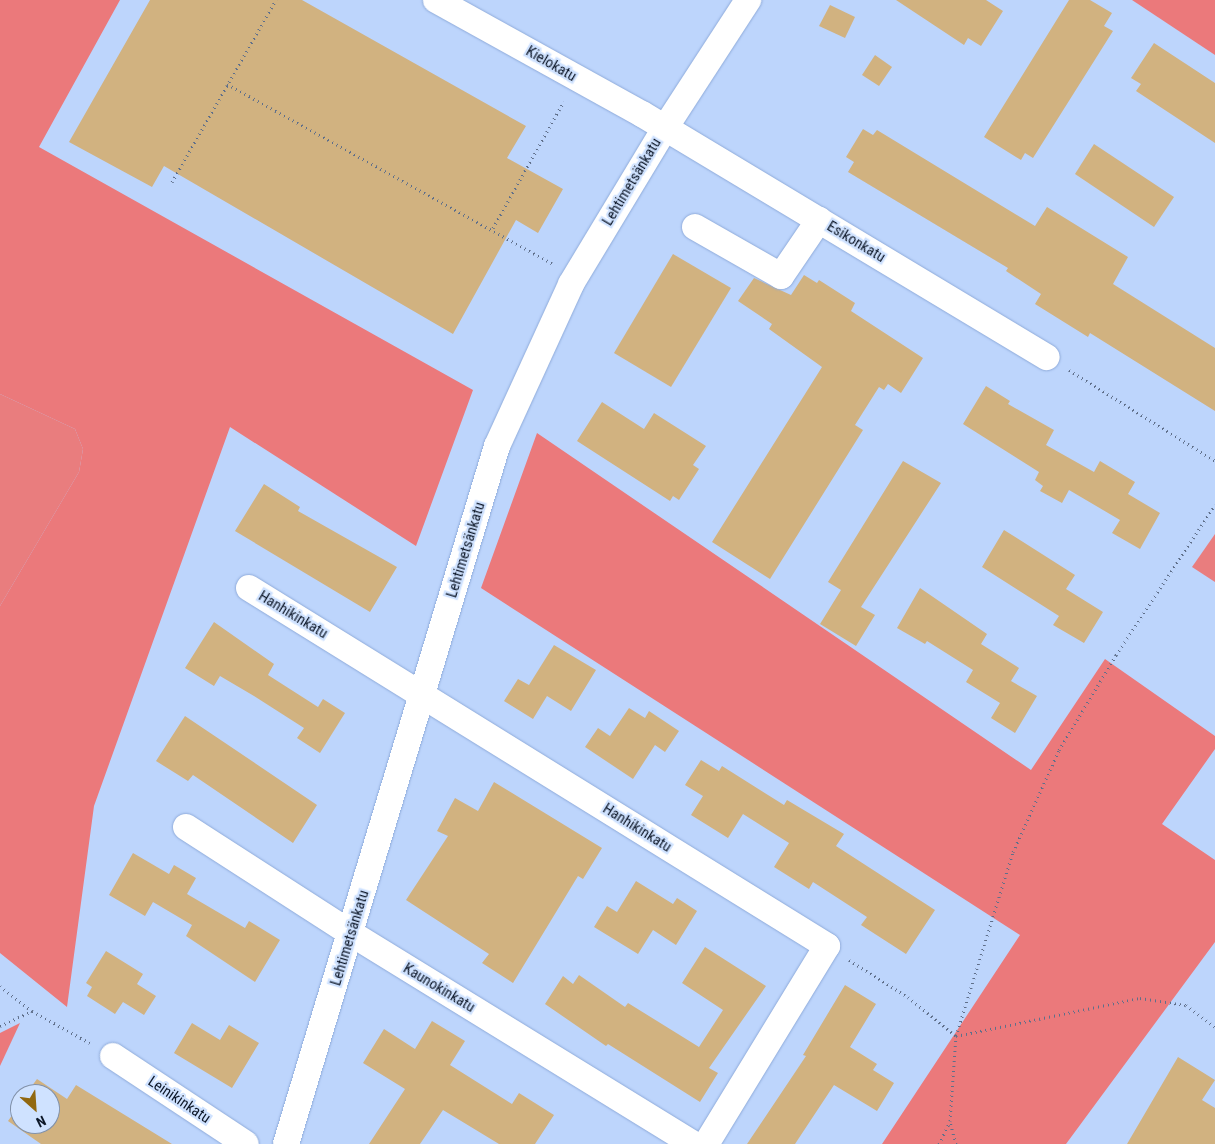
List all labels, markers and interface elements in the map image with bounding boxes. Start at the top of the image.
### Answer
street label: Kielokatu [523,42,579,86]
street label: Lehtimetsänkatu [599,135,665,229]
street label: Esikonkatu [824,218,888,266]
street label: Lehtimetsänkatu [443,500,489,600]
street label: Hanhikinkatu [255,587,331,643]
street label: Hanhikinkatu [599,800,675,856]
street label: Lehtimetsänkatu [327,888,373,988]
street label: Kaunokinkatu [400,960,478,1016]
street label: Leinikinkatu [144,1073,214,1127]
north arrow [10,1084,60,1134]
text: N [34,1113,49,1131]

